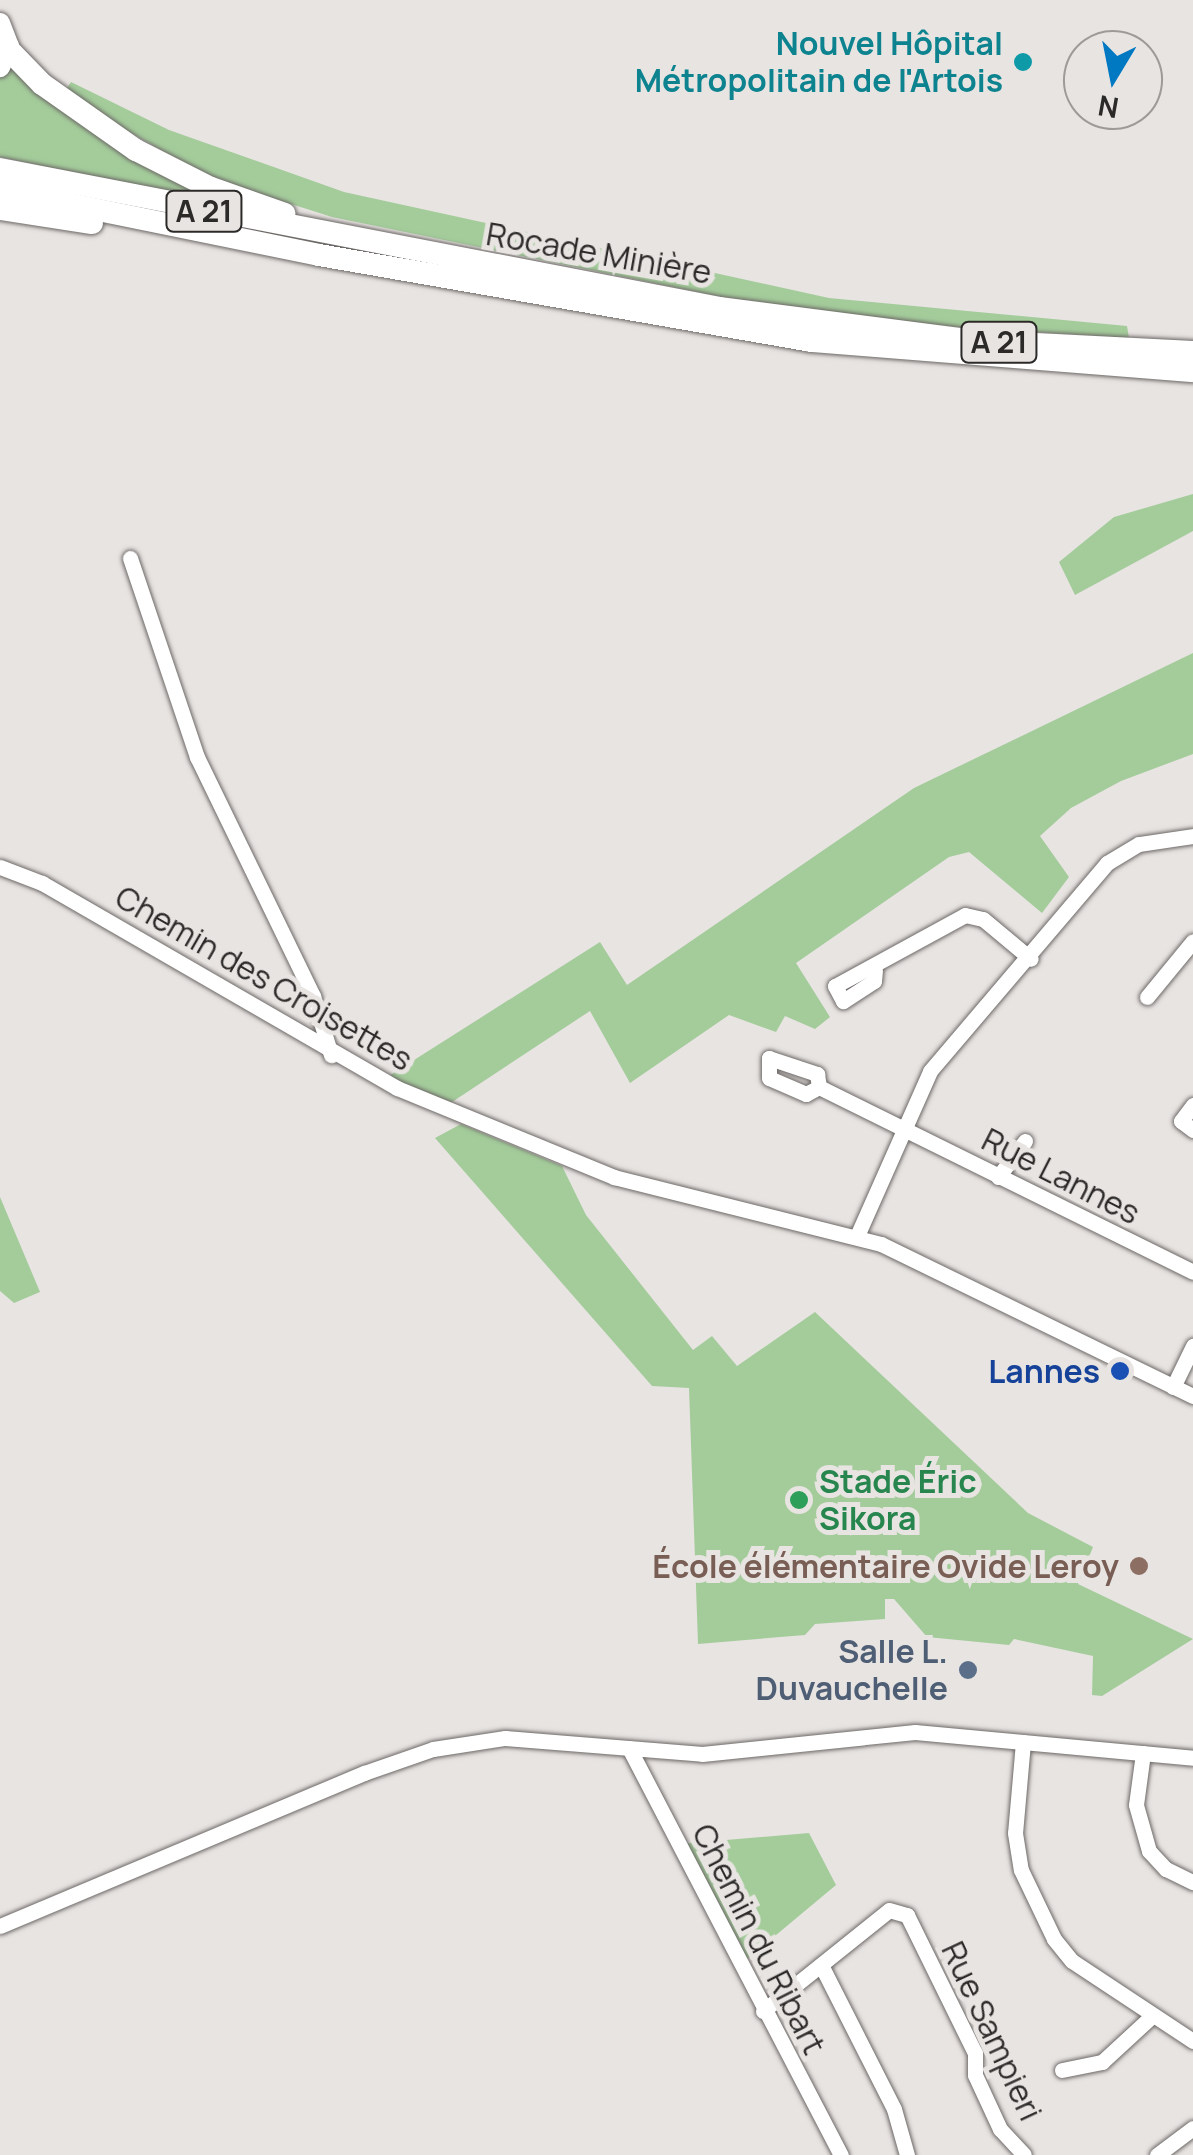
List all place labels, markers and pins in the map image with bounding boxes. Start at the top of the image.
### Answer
place label: Nouvel Hôpital Métropolitain de l'Artois [635,25,1003,100]
marker: Nouvel Hôpital Métropolitain de l'Artois [1012,51,1034,73]
place label: Lannes [988,1352,1100,1390]
marker: Lannes [1109,1360,1131,1382]
place label: Stade Éric Sikora [819,1463,977,1538]
marker: Stade Éric Sikora [788,1489,810,1511]
place label: École élémentaire Ovide Leroy [652,1547,1119,1585]
marker: École élémentaire Ovide Leroy [1128,1555,1150,1577]
place label: Salle L. Duvauchelle [755,1633,948,1708]
marker: Salle L. Duvauchelle [957,1659,979,1681]

